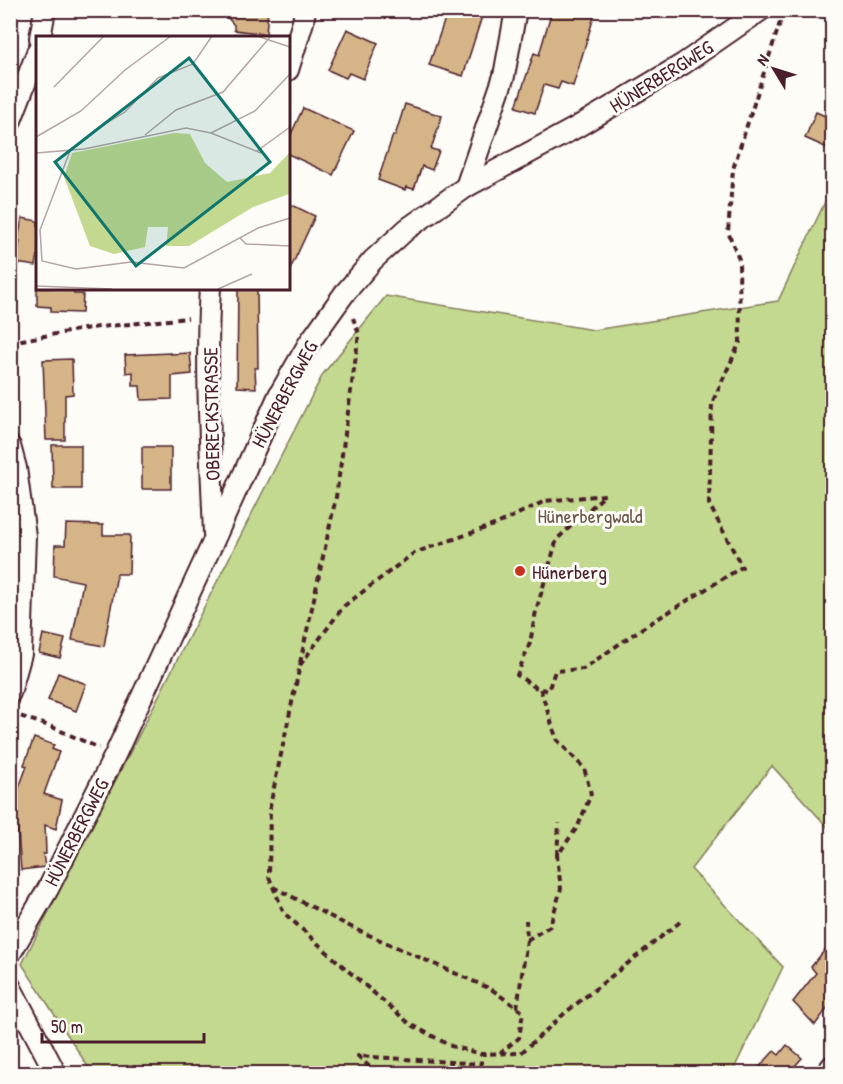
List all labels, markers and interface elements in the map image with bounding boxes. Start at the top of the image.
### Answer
street label: HÜNERBERGWEG [604,33,718,119]
inset map [36,36,290,290]
north arrow [744,39,804,99]
text: N [751,49,774,70]
street label: HÜNERBERGWEG [245,336,324,452]
street label: OBERECKSTRASSE [196,347,226,481]
park label: Hünerbergwald [537,502,643,529]
place label: Hünerberg [532,558,607,585]
marker: Hünerberg [513,564,527,578]
street label: HÜNERBERGWEG [37,773,115,890]
scale bar [42,1006,204,1044]
text: 50 m [51,1014,83,1039]

